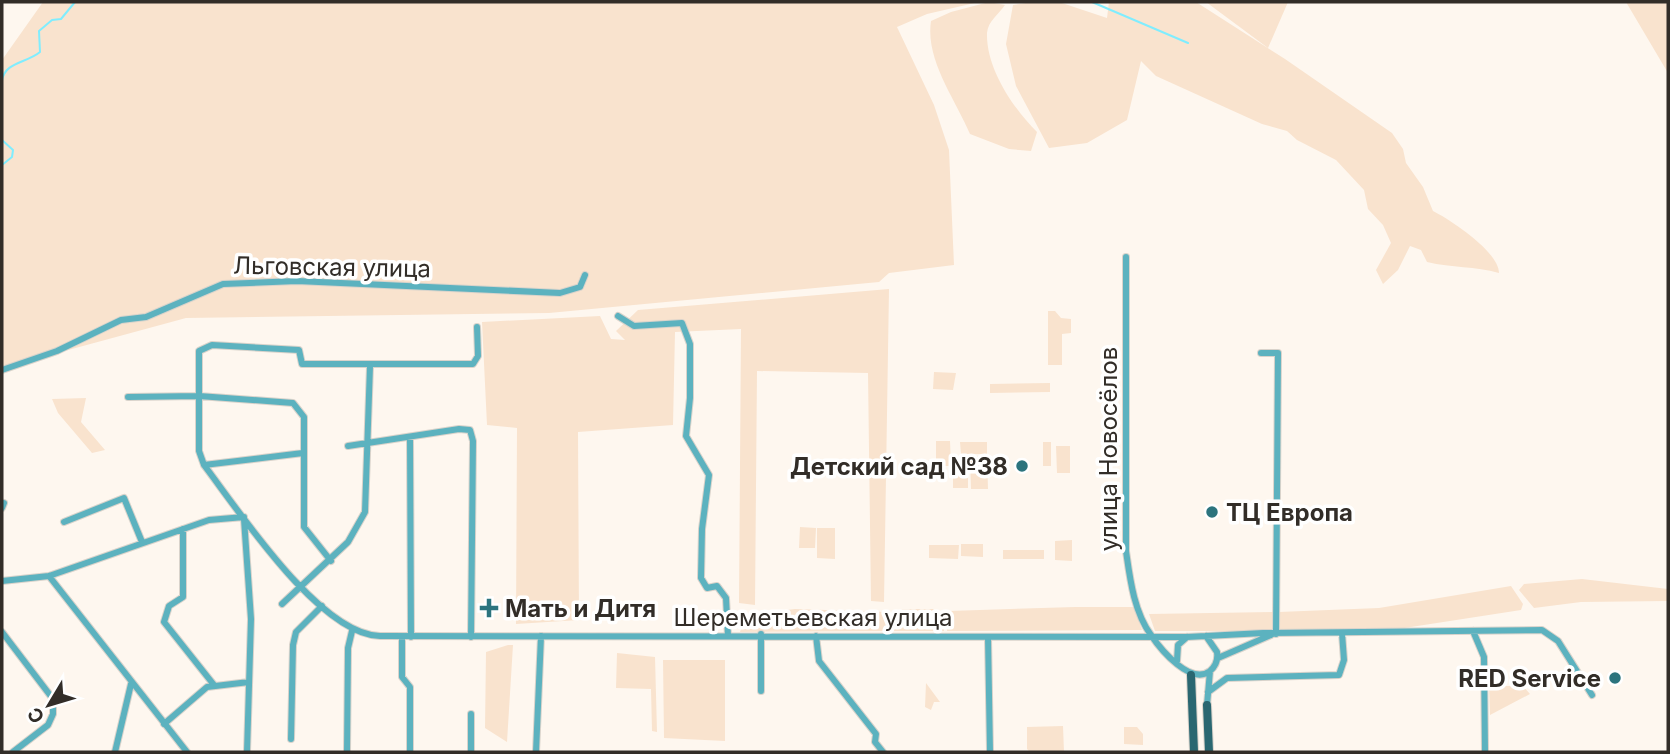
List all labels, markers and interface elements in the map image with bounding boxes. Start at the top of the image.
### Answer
street label: Льговская улица [233,251,431,283]
street label: улица Новосёлов [1094,347,1123,551]
place label: Детский сад №38 [790,452,1008,481]
marker: Детский сад №38 [1014,458,1030,474]
place label: ТЦ Европа [1226,498,1353,527]
marker: ТЦ Европа [1204,504,1220,520]
place label: Мать и Дитя [505,594,656,623]
marker: Мать и Дитя [479,598,499,618]
street label: Шереметьевская улица [673,603,953,632]
place label: RED Service [1458,664,1601,693]
north arrow [14,670,84,740]
marker: RED Service [1607,670,1623,686]
text: С [23,703,49,728]

